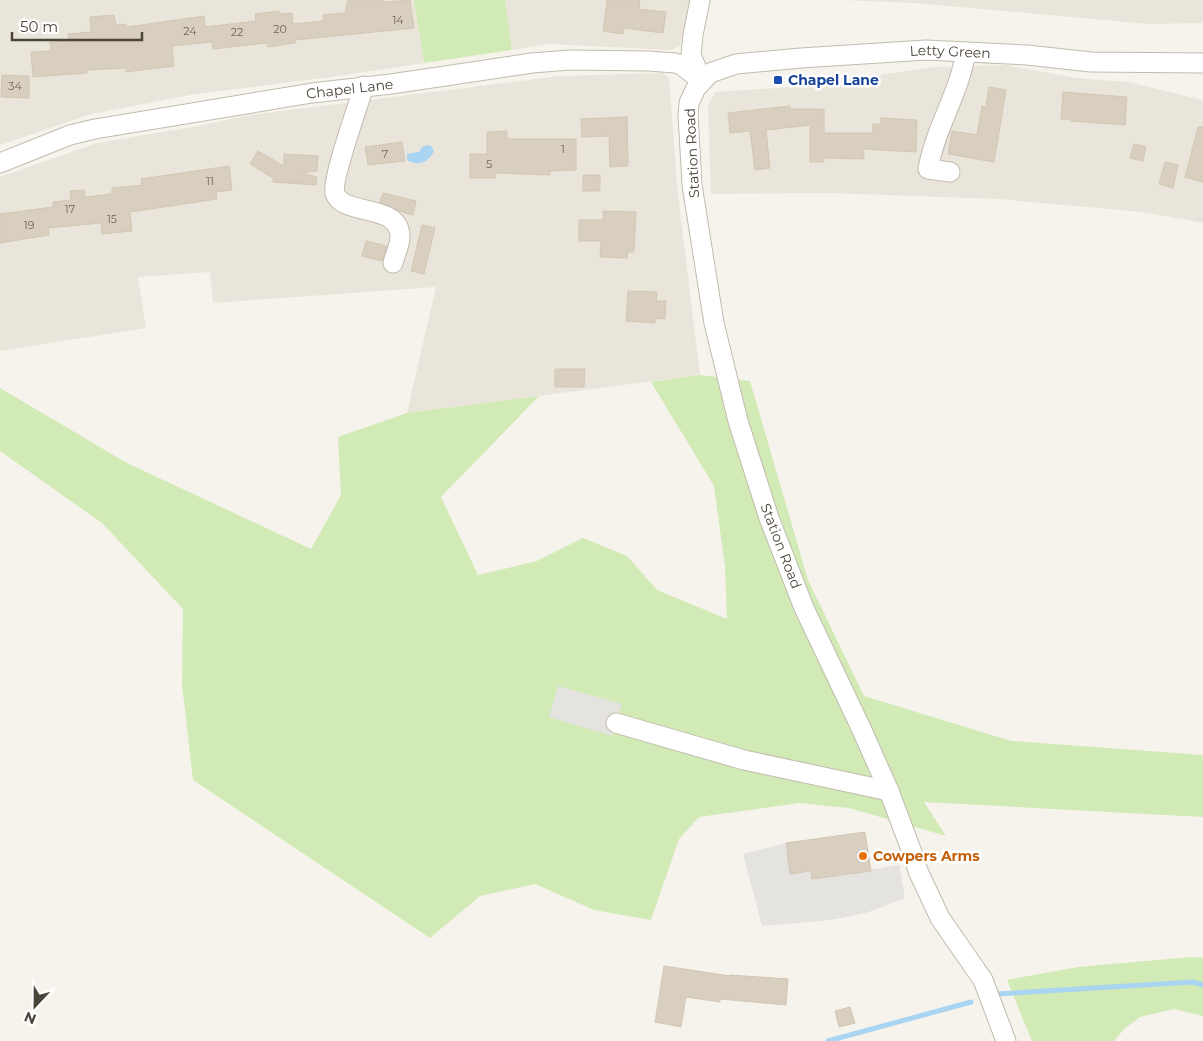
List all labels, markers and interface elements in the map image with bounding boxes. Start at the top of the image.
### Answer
scale bar [12,10,142,42]
house number: 14 [392,13,404,27]
text: 50 m [20,17,58,36]
house number: 20 [273,22,287,36]
house number: 24 [183,24,197,38]
house number: 22 [231,25,243,39]
street label: Letty Green [909,41,991,62]
place label: Chapel Lane [788,71,879,89]
marker: Chapel Lane [772,74,784,86]
street label: Chapel Lane [305,75,394,103]
house number: 34 [8,79,22,93]
street label: Station Road [681,107,703,199]
house number: 1 [561,142,565,156]
house number: 7 [382,147,388,161]
house number: 5 [486,157,492,171]
house number: 11 [206,174,214,188]
house number: 17 [65,202,75,216]
house number: 15 [107,212,117,226]
house number: 19 [24,218,35,232]
street label: Station Road [756,501,806,591]
place label: Cowpers Arms [873,847,980,865]
marker: Cowpers Arms [857,850,869,862]
north arrow [10,981,60,1031]
text: N [22,1008,39,1029]

